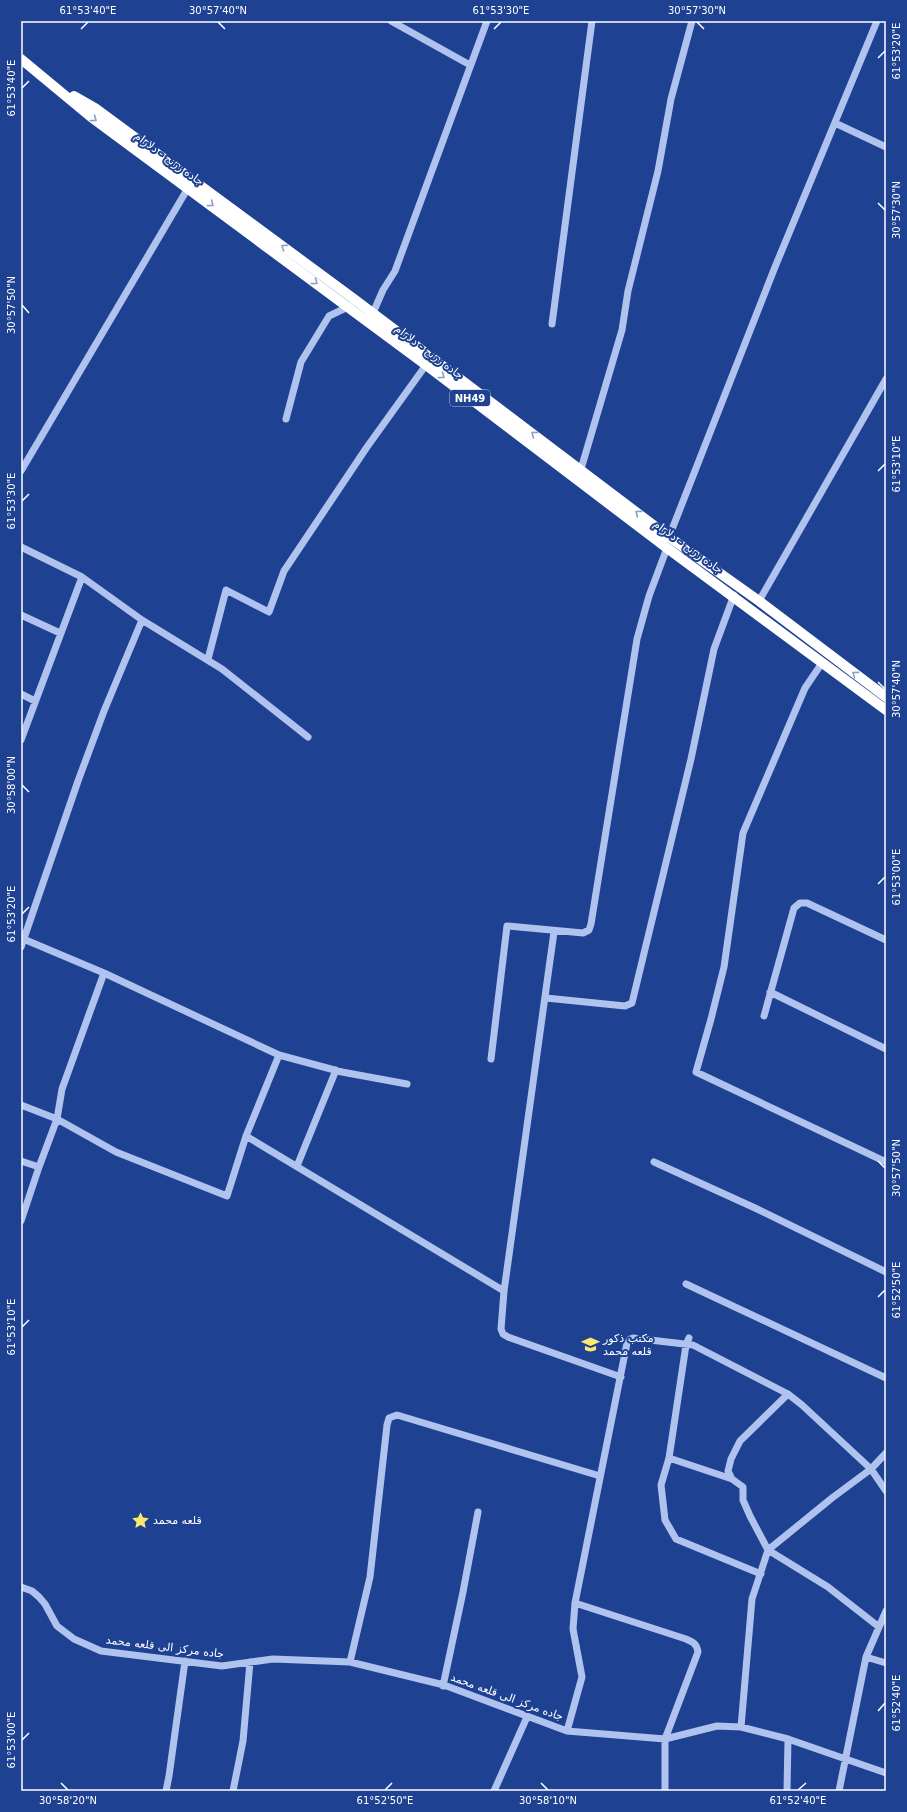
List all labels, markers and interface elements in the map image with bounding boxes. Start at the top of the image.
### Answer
text: 61°53'40"E [60,5,116,16]
text: 30°57'40"N [189,5,247,16]
text: 61°53'30"E [473,5,529,16]
text: 30°57'30"N [668,5,726,16]
text: 61°53'20"E [891,23,902,79]
text: 61°53'40"E [6,60,17,116]
one-way arrow [90,114,97,121]
street label: جاده زرنج - دلارام [132,130,206,188]
text: 30°57'30"N [891,181,902,239]
one-way arrow [206,200,213,207]
one-way arrow [282,245,289,252]
text: 30°57'50"N [6,276,17,334]
one-way arrow [311,277,318,285]
street label: جاده زرنج - دلارام [392,322,466,382]
one-way arrow [437,372,444,379]
road number: NH49 [450,390,490,406]
one-way arrow [532,432,539,439]
text: 61°53'10"E [891,436,902,492]
text: 61°53'30"E [6,473,17,529]
one-way arrow [635,511,642,518]
street label: جاده زرنج - دلارام [651,518,725,576]
text: 30°57'40"N [891,660,902,718]
one-way arrow [852,672,859,679]
text: 30°58'00"N [6,756,17,814]
text: 61°53'00"E [891,849,902,905]
text: 61°53'20"E [6,886,17,942]
text: 30°57'50"N [891,1139,902,1197]
text: 61°52'50"E [891,1262,902,1318]
text: 61°53'10"E [6,1299,17,1355]
place label: مکتب ذکور قلعه محمد [602,1332,654,1358]
school or university icon: مکتب ذکور قلعه محمد [580,1334,600,1354]
place icon: قلعه محمد [130,1510,150,1530]
place label: قلعه محمد [153,1514,202,1527]
street label: جاده مرکز الی قلعه محمد [105,1633,225,1661]
street label: جاده مرکز الی قلعه محمد [449,1671,565,1723]
text: 61°52'40"E [891,1675,902,1731]
text: 61°53'00"E [6,1712,17,1768]
text: 30°58'20"N [39,1795,97,1806]
text: 61°52'50"E [357,1795,413,1806]
text: 30°58'10"N [519,1795,577,1806]
text: 61°52'40"E [770,1795,826,1806]

